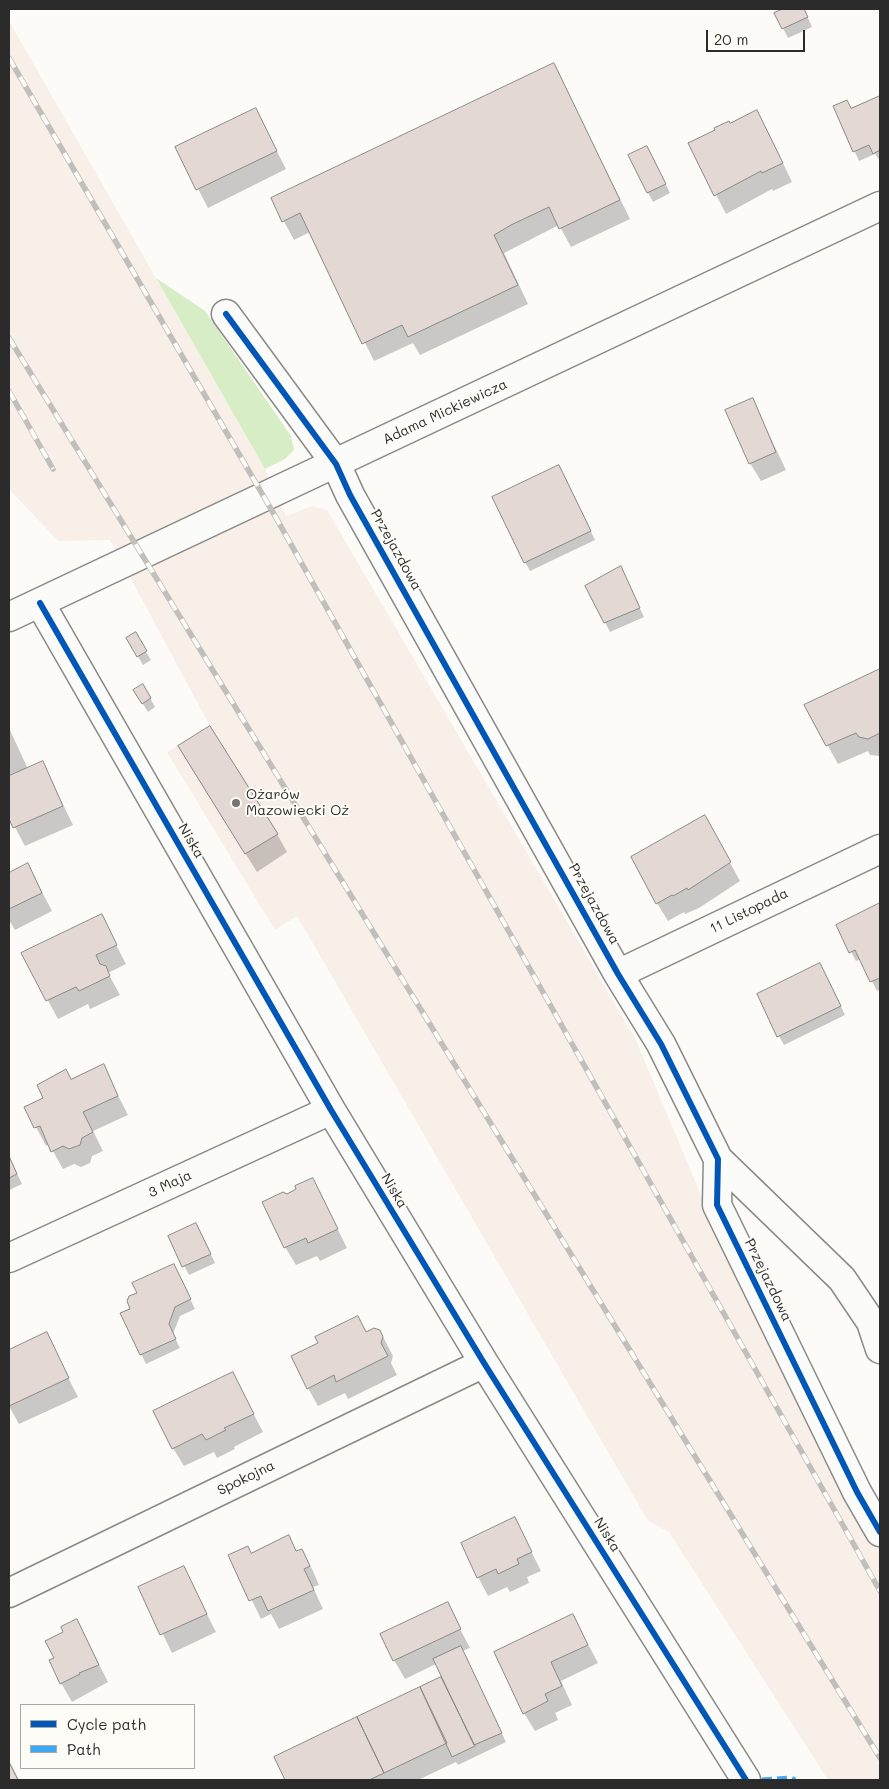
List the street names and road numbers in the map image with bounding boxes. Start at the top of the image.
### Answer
street label: Adama Mickiewicza [380,376,510,448]
street label: Przejazdowa [367,507,425,593]
street label: Niska [174,821,208,861]
street label: Przejazdowa [565,861,623,947]
street label: 11 Listopada [707,885,791,937]
street label: 3 Maja [146,1167,194,1201]
street label: Niska [377,1171,411,1211]
street label: Przejazdowa [741,1236,795,1324]
street label: Spokojna [215,1457,277,1499]
street label: Niska [590,1515,624,1555]

